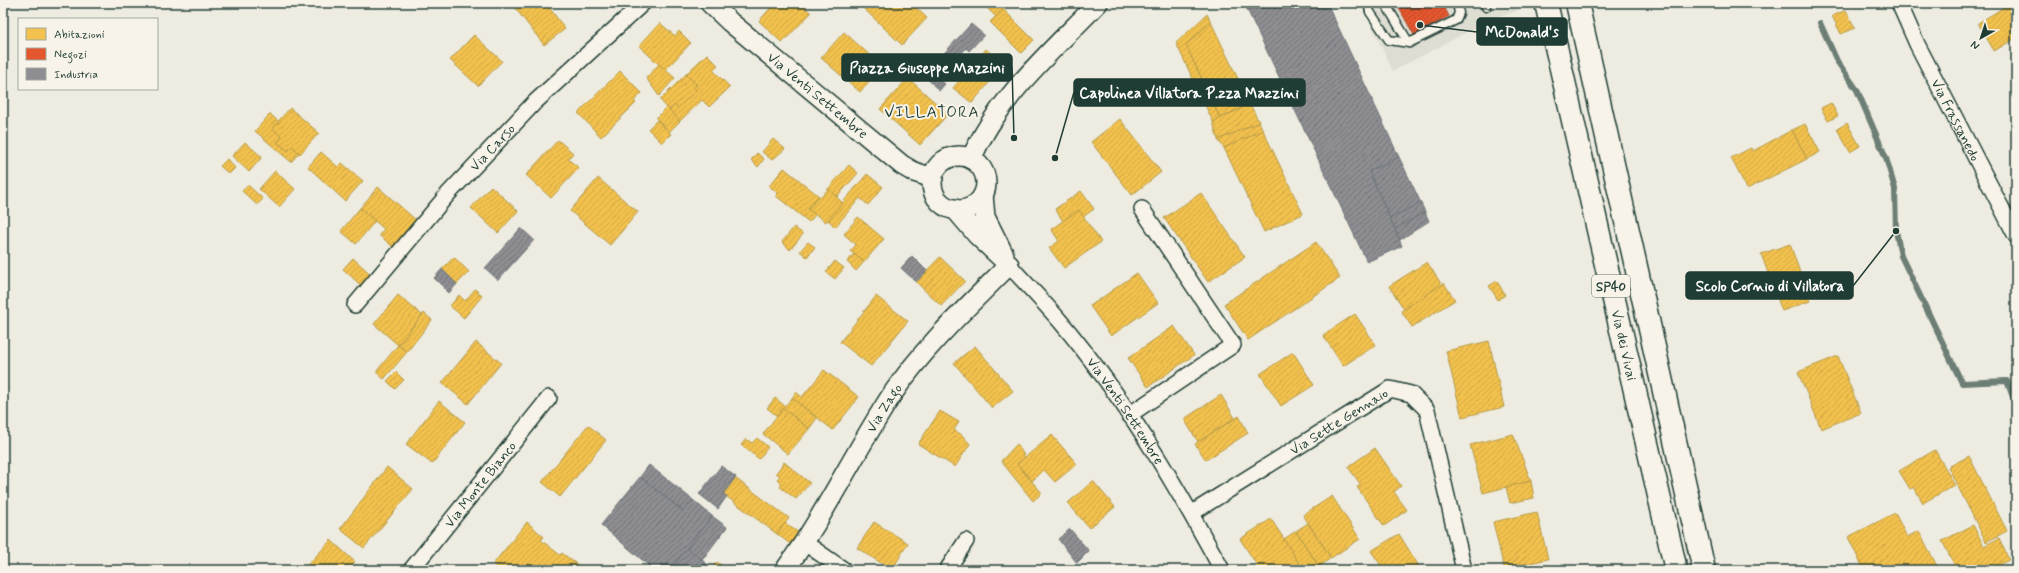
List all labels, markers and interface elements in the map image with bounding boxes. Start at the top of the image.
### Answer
legend [18,18,158,90]
callout: McDonald's [1477,18,1567,45]
north arrow [1961,18,2001,58]
text: McDonald's [1485,23,1559,43]
text: Abitazioni [54,27,105,43]
text: N [1968,37,1983,53]
text: Negozi [54,47,87,64]
street label: Via Venti Settembre [763,49,872,143]
callout: Piazza Giuseppe Mazzini [842,54,1012,81]
text: Piazza Giuseppe Mazzini [849,59,1005,79]
text: Industria [54,67,98,83]
street label: Via Frassanedo [1927,76,1984,164]
callout: Capolinea Villatora P.zza Mazzini [1074,79,1305,106]
text: Capolinea Villatora P.zza Mazzini [1079,84,1299,104]
district label: VILLATORA [884,102,980,123]
street label: Via Carso [466,121,519,176]
callout: Scolo Cornio di Villatora [1686,272,1853,299]
road number: SP40 [1592,275,1630,297]
text: Scolo Cornio di Villatora [1696,277,1845,297]
street label: Via dei Vivai [1607,308,1640,382]
street label: Via Venti Settembre [1082,354,1168,468]
street label: Via Zago [863,380,907,436]
street label: Via Sette Gennaio [1287,384,1392,460]
street label: Via Monte Bianco [441,438,521,532]

